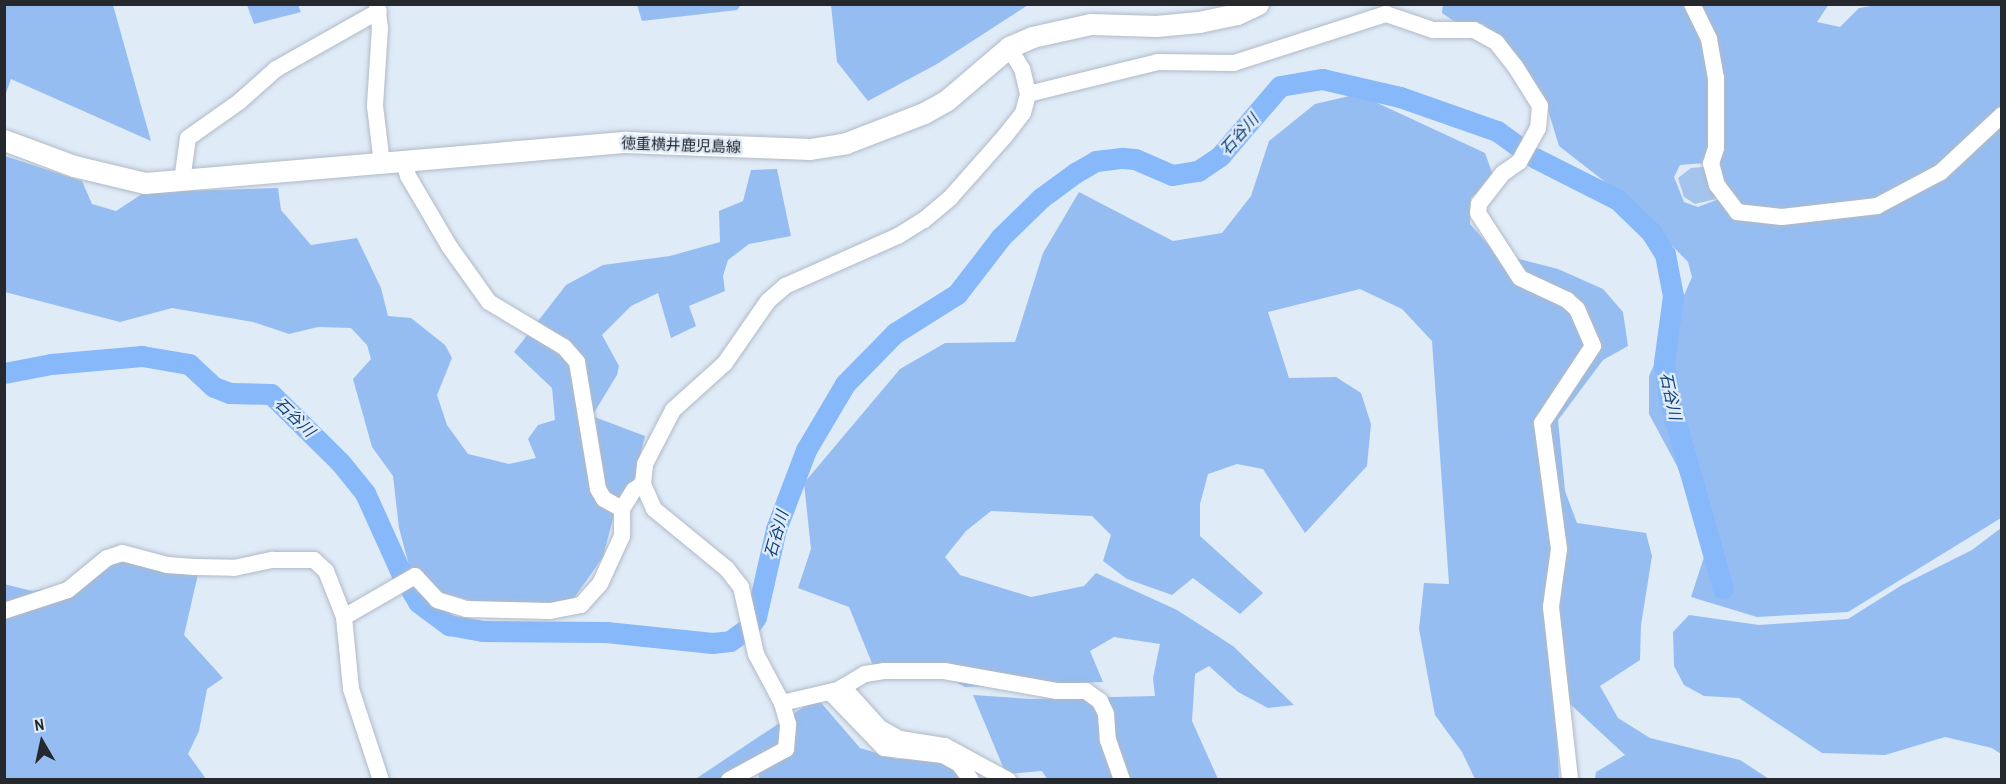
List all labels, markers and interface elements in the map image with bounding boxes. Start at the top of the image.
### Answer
water label: 石谷川 [1216,110,1262,158]
street label: 徳重横井鹿児島線 [621,134,741,156]
water label: 石谷川 [1657,371,1685,421]
water label: 石谷川 [271,393,319,441]
water label: 石谷川 [760,508,792,560]
north arrow [12,712,72,772]
text: N [33,713,46,736]

